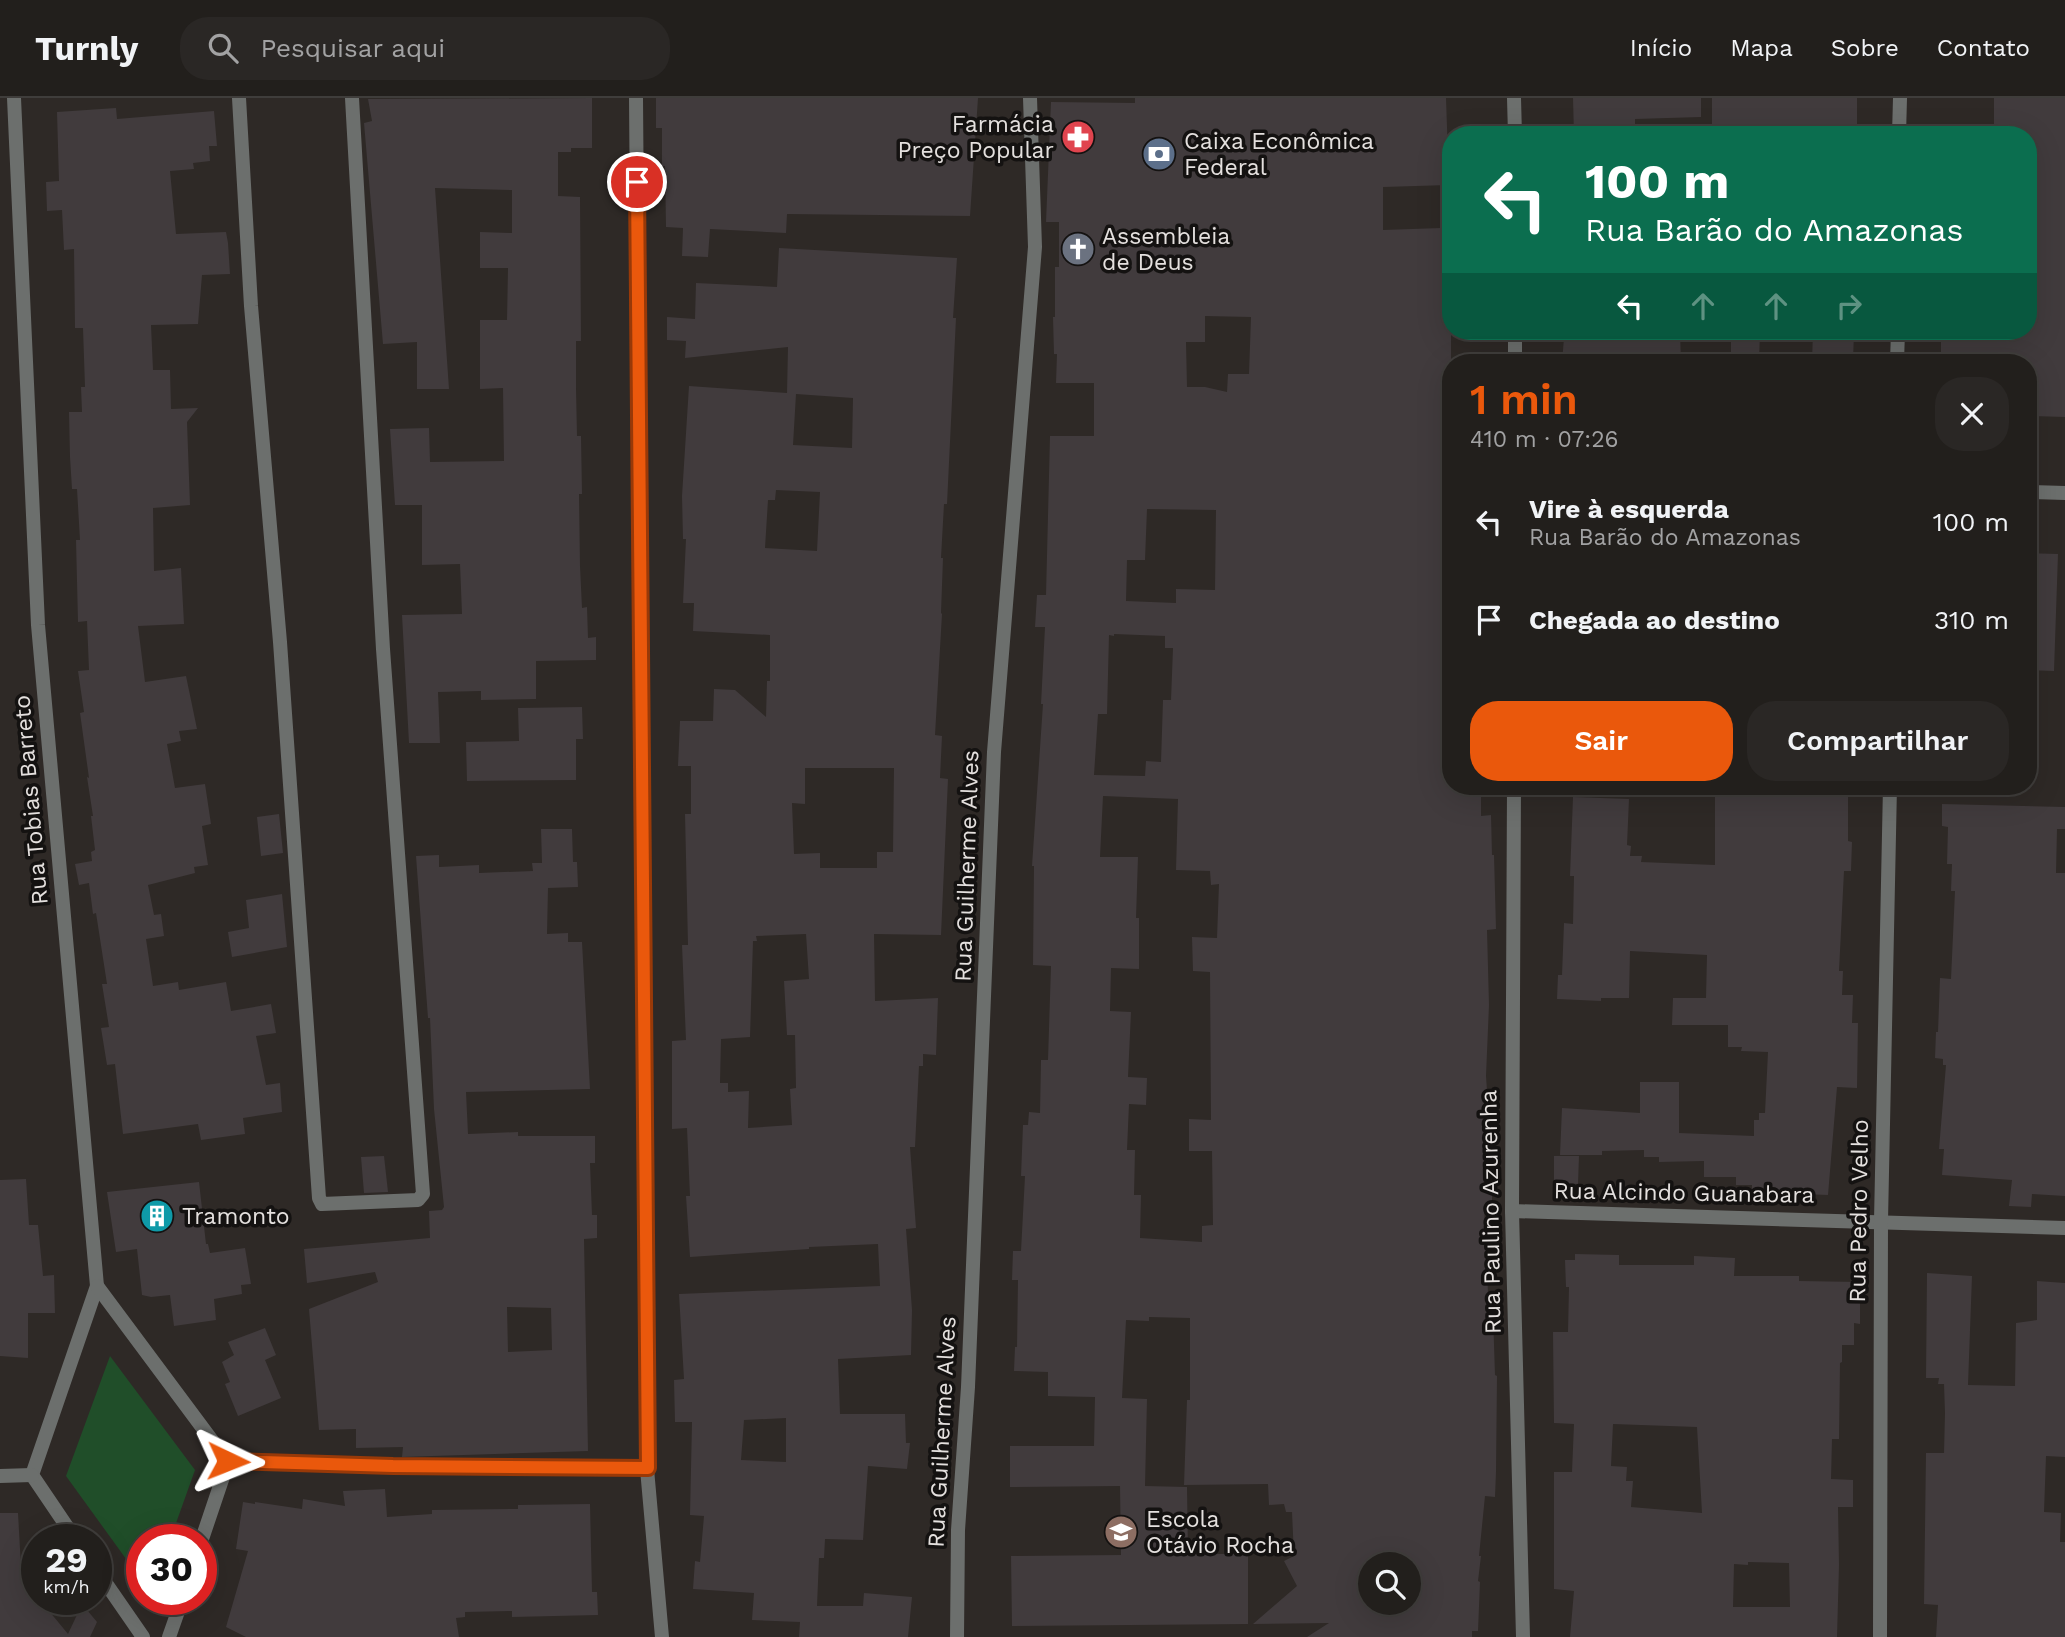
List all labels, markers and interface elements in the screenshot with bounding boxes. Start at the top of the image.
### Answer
search box [180,17,670,80]
text: Turnly [35,29,138,68]
icon: search [204,29,242,67]
text: Pesquisar aqui [260,33,445,63]
text: Início [1630,34,1692,62]
text: Mapa [1730,34,1793,62]
text: Sobre [1831,34,1899,62]
text: Contato [1937,34,2030,62]
place label: Farmácia Preço Popular [897,111,1054,164]
pharmacy icon: Farmácia Preço Popular [1059,118,1097,156]
place label: Caixa Econômica Federal [1184,128,1374,181]
bank icon: Caixa Econômica Federal [1140,135,1178,173]
pin [607,152,667,212]
text: 100 m [1585,152,1729,210]
icon: left [1470,154,1561,245]
icon: arrive [618,163,656,201]
text: Rua Barão do Amazonas [1585,211,1963,249]
place label: Assembleia de Deus [1102,223,1230,276]
church icon: Assembleia de Deus [1059,230,1097,268]
icon: left [1611,287,1649,325]
icon: ahead [1684,287,1722,325]
icon: ahead [1757,287,1795,325]
icon: right [1830,287,1868,325]
text: 1 min [1470,375,1578,424]
button: close [1935,377,2009,451]
text: 410 m · 07:26 [1470,426,1619,453]
text: Vire à esquerda [1529,494,1729,524]
icon: left [1470,503,1508,541]
text: 100 m [1933,507,2009,537]
text: Rua Barão do Amazonas [1529,524,1801,551]
icon: arrive [1470,601,1508,639]
text: Chegada ao destino [1529,605,1780,635]
text: 310 m [1934,605,2009,635]
street label: Rua Tobias Barreto [8,694,54,906]
button: Sair [1470,701,1733,781]
button: Compartilhar [1747,701,2009,781]
street label: Rua Guilherme Alves [949,750,985,982]
street label: Rua Paulino Azurenha [1475,1090,1507,1334]
street label: Rua Pedro Velho [1844,1119,1874,1303]
street label: Rua Alcindo Guanabara [1553,1177,1815,1209]
building icon: Tramonto [138,1197,176,1235]
place label: Tramonto [182,1203,290,1230]
street label: Rua Guilherme Alves [922,1316,962,1548]
position arrow [191,1424,265,1498]
place label: Escola Otávio Rocha [1146,1506,1294,1559]
school or university icon: Escola Otávio Rocha [1102,1513,1140,1551]
speed limit sign: 30 [126,1524,217,1615]
text: 29 [45,1539,88,1581]
map controls [1358,1552,1421,1615]
button: search [1358,1552,1421,1615]
text: km/h [43,1576,90,1597]

